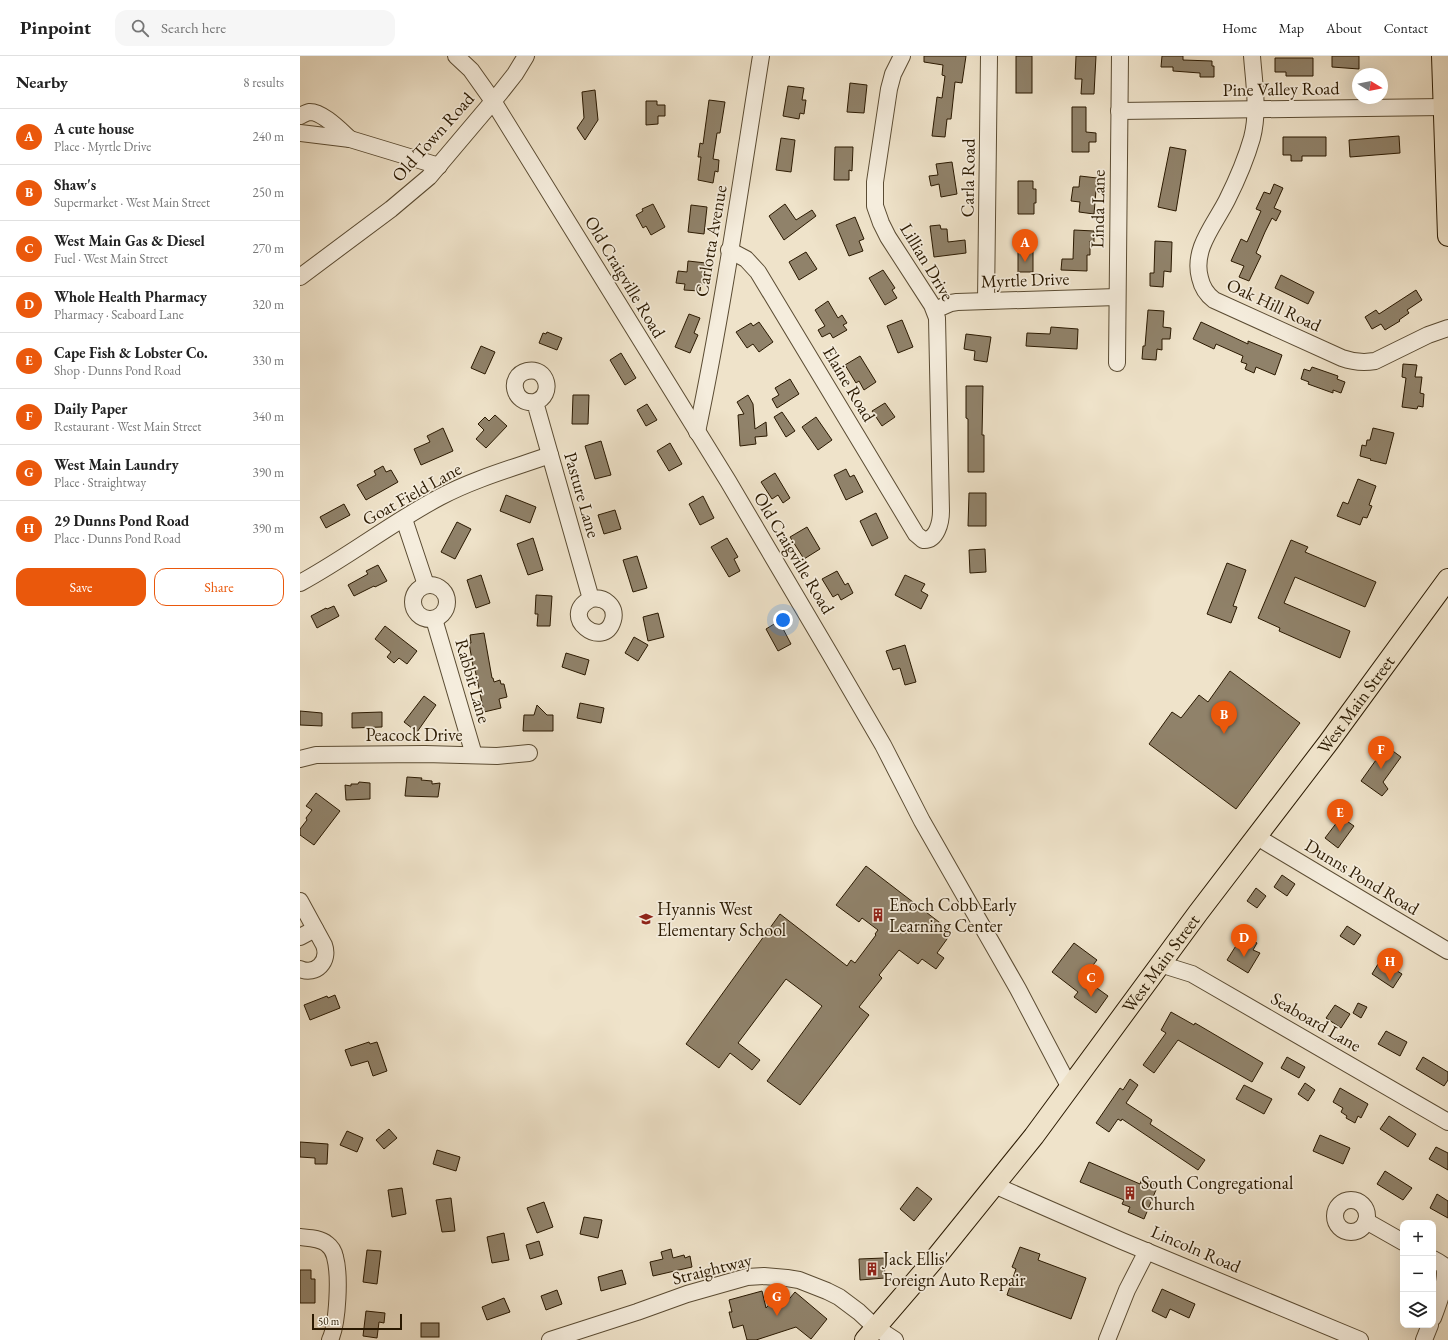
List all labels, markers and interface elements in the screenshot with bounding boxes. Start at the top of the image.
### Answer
search box [115,10,395,46]
text: Pinpoint [20,15,91,40]
icon: search [129,17,151,39]
text: Search here [161,18,226,37]
text: Home [1222,19,1257,37]
text: Map [1279,19,1304,37]
text: About [1326,19,1362,37]
text: Contact [1384,19,1428,37]
north arrow [1352,68,1388,104]
text: Nearby [16,71,68,93]
text: 8 results [243,74,284,91]
street label: Pine Valley Road [1222,76,1340,101]
street label: Old Town Road [386,86,479,186]
text: A cute house [54,119,134,138]
text: A [24,128,34,145]
text: 240 m [253,128,284,145]
text: Place · Myrtle Drive [54,138,151,155]
street label: Carla Road [955,138,980,218]
street label: Linda Lane [1085,170,1110,248]
text: Shaw's [54,175,96,194]
street label: Carlotta Avenue [689,183,732,299]
text: B [25,184,33,201]
text: 250 m [253,184,284,201]
text: Supermarket · West Main Street [54,194,210,211]
street label: Old Craigville Road [580,212,671,343]
street label: Lillian Drive [895,219,960,305]
pin: A [1012,229,1038,262]
text: West Main Gas & Diesel [54,231,205,250]
text: C [24,240,34,257]
text: 270 m [253,240,284,257]
text: Fuel · West Main Street [54,250,168,267]
street label: Myrtle Drive [980,266,1070,293]
street label: Oak Hill Road [1223,273,1326,337]
text: Whole Health Pharmacy [54,287,207,306]
text: D [24,296,34,313]
text: 320 m [253,296,284,313]
text: Pharmacy · Seaboard Lane [54,306,184,323]
street label: Elaine Road [818,342,881,426]
text: Cape Fish & Lobster Co. [54,343,208,362]
text: E [25,352,33,369]
text: 330 m [253,352,284,369]
text: Shop · Dunns Pond Road [54,362,181,379]
text: Daily Paper [54,399,127,418]
text: F [25,408,33,425]
text: 340 m [253,408,284,425]
text: Restaurant · West Main Street [54,418,201,435]
street label: Pasture Lane [559,449,606,540]
text: West Main Laundry [54,455,179,474]
street label: Goat Field Lane [358,457,465,530]
text: G [24,464,34,481]
text: 390 m [253,464,284,481]
text: Place · Straightway [54,474,146,491]
street label: Old Craigville Road [749,488,840,619]
text: 29 Dunns Pond Road [54,511,189,530]
text: H [24,520,34,537]
text: 390 m [253,520,284,537]
text: Place · Dunns Pond Road [54,530,181,547]
button: Save [16,568,146,606]
button: Share [154,568,284,606]
your location [773,610,793,630]
street label: Rabbit Lane [451,636,496,726]
street label: West Main Street [1312,650,1400,759]
pin: B [1211,701,1237,734]
street label: Peacock Drive [366,723,462,746]
pin: F [1368,736,1394,769]
pin: E [1327,799,1353,832]
street label: Dunns Pond Road [1301,833,1424,920]
place label: Enoch Cobb Early Learning Center [889,893,1017,937]
place label: Hyannis West Elementary School [657,897,786,941]
building icon: Enoch Cobb Early Learning Center [870,907,886,923]
street label: West Main Street [1116,909,1205,1017]
school or university icon: Hyannis West Elementary School [638,911,654,927]
pin: D [1231,924,1257,957]
pin: H [1377,948,1403,981]
pin: C [1078,964,1104,997]
street label: Seaboard Lane [1267,986,1366,1057]
place label: South Congregational Church [1141,1171,1293,1215]
building icon: South Congregational Church [1122,1185,1138,1201]
street label: Lincoln Road [1148,1219,1245,1278]
map controls [1400,1220,1436,1328]
button: + [1400,1220,1436,1256]
street label: Straightway [670,1247,754,1290]
place label: Jack Ellis' Foreign Auto Repair [881,1247,1026,1291]
button: − [1400,1256,1436,1292]
building icon: Jack Ellis' Foreign Auto Repair [864,1261,880,1277]
pin: G [764,1283,790,1316]
button: layers [1400,1292,1436,1328]
scale bar [312,1312,402,1331]
text: 50 m [318,1314,339,1328]

